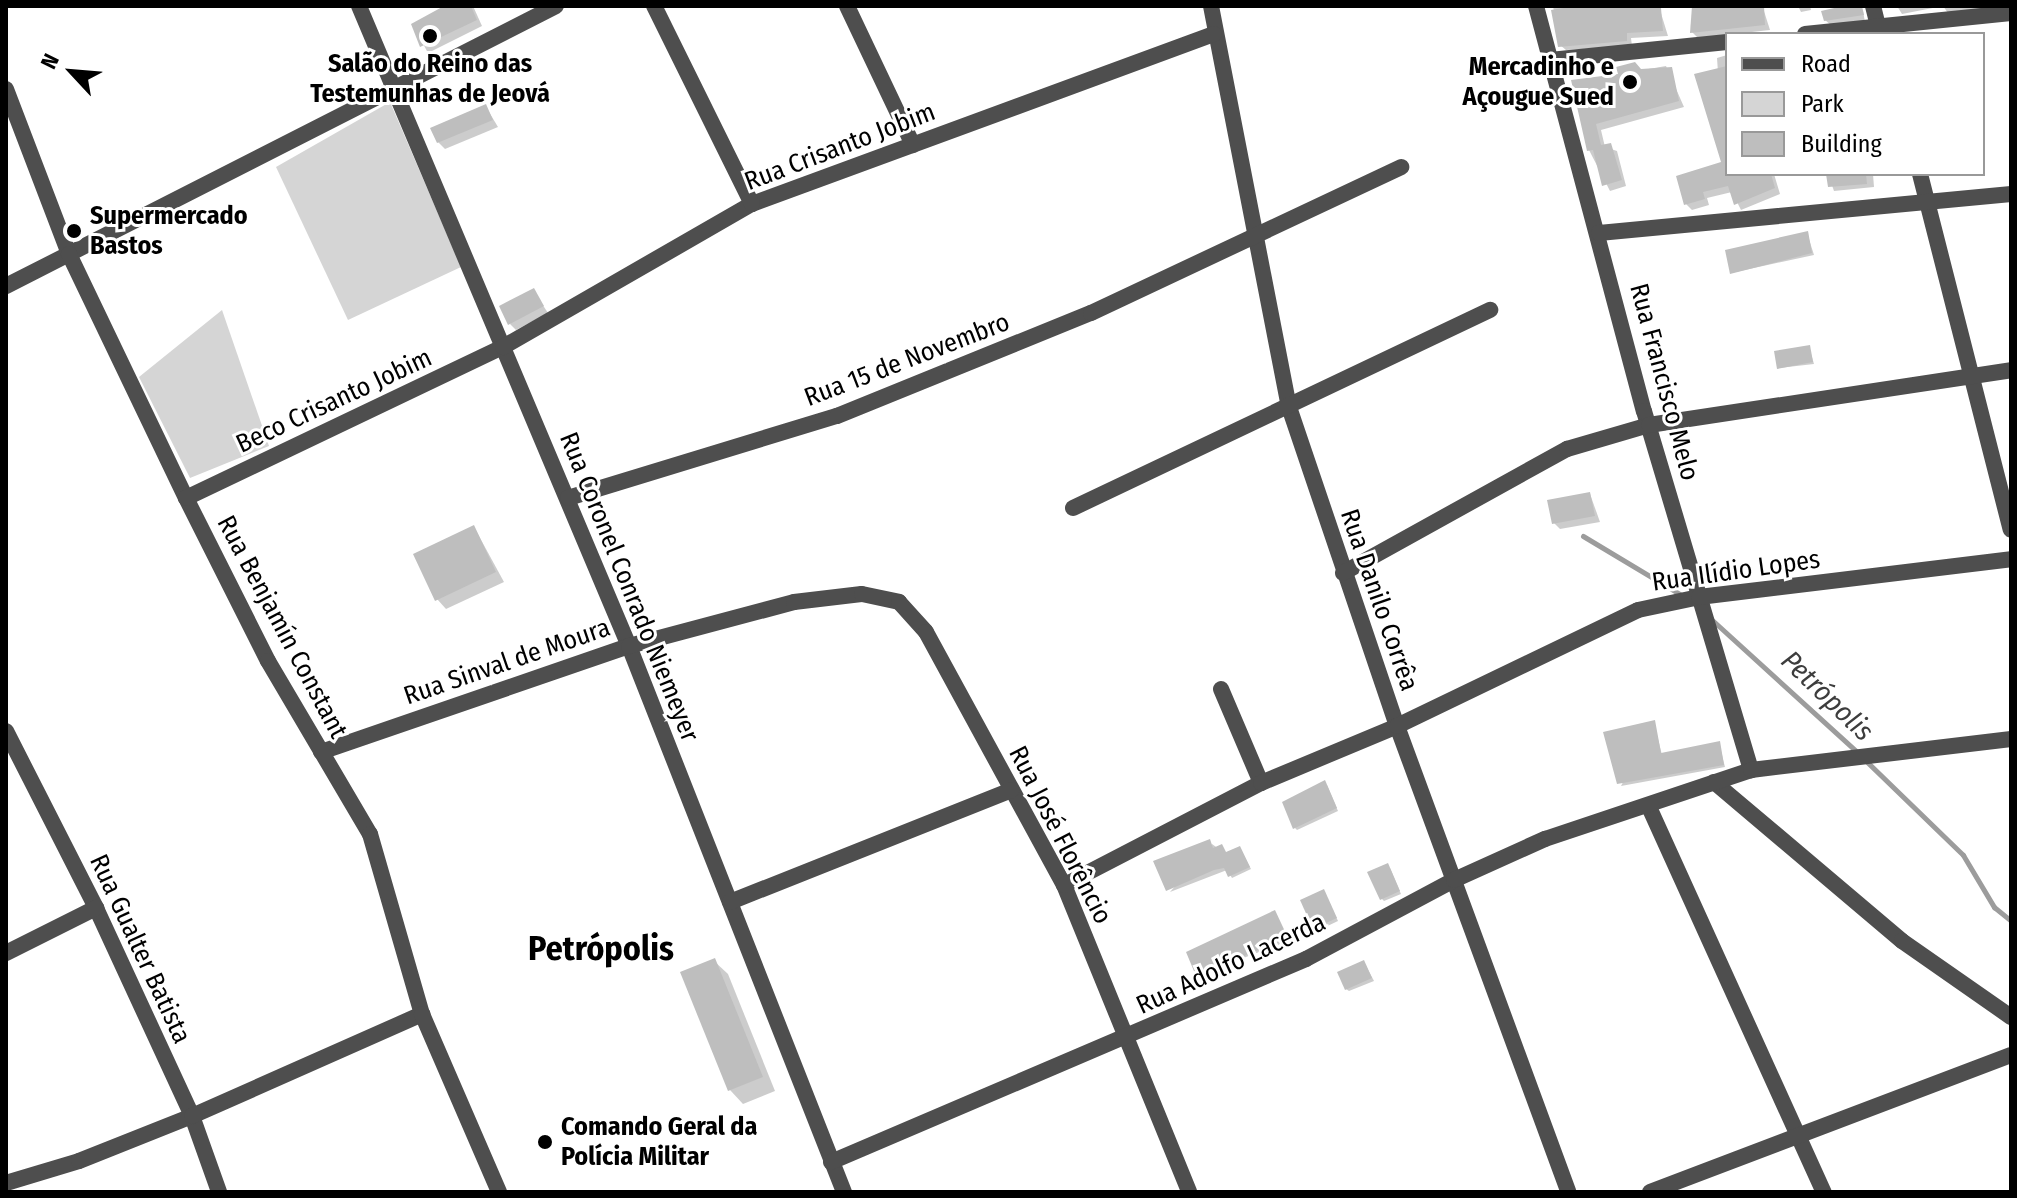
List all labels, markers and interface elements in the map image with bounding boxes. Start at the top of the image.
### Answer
marker: Salão do Reino das Testemunhas de Jeová [421,27,439,45]
north arrow [32,32,112,112]
legend [1725,32,1985,176]
place label: Salão do Reino das Testemunhas de Jeová [310,48,550,110]
text: N [35,49,65,73]
text: Road [1801,50,1851,78]
place label: Mercadinho e Açougue Sued [1463,51,1614,112]
marker: Mercadinho e Açougue Sued [1621,73,1639,91]
text: Park [1801,90,1844,118]
street label: Rua Crisanto Jobim [740,96,940,198]
text: Building [1801,130,1882,158]
place label: Supermercado Bastos [90,200,248,262]
marker: Supermercado Bastos [65,222,83,240]
street label: Rua Francisco Melo [1623,280,1705,484]
street label: Rua 15 de Novembro [800,307,1014,413]
street label: Beco Crisanto Jobim [231,342,437,460]
street label: Rua Coronel Conrado Niemeyer [553,428,705,746]
street label: Rua Danilo Corrêa [1333,505,1425,695]
street label: Rua Benjamín Constant [210,510,354,744]
street label: Rua Ilídio Lopes [1650,544,1822,598]
street label: Rua Sinval de Moura [400,612,614,712]
water label: Petrópolis [1774,644,1880,748]
street label: Rua José Florêncio [1002,741,1118,929]
street label: Rua Gualter Batista [83,850,197,1048]
street label: Rua Adolfo Lacerda [1132,907,1330,1021]
district label: Petrópolis [528,929,674,969]
place label: Comando Geral da Polícia Militar [561,1111,757,1172]
marker: Comando Geral da Polícia Militar [536,1133,554,1151]

